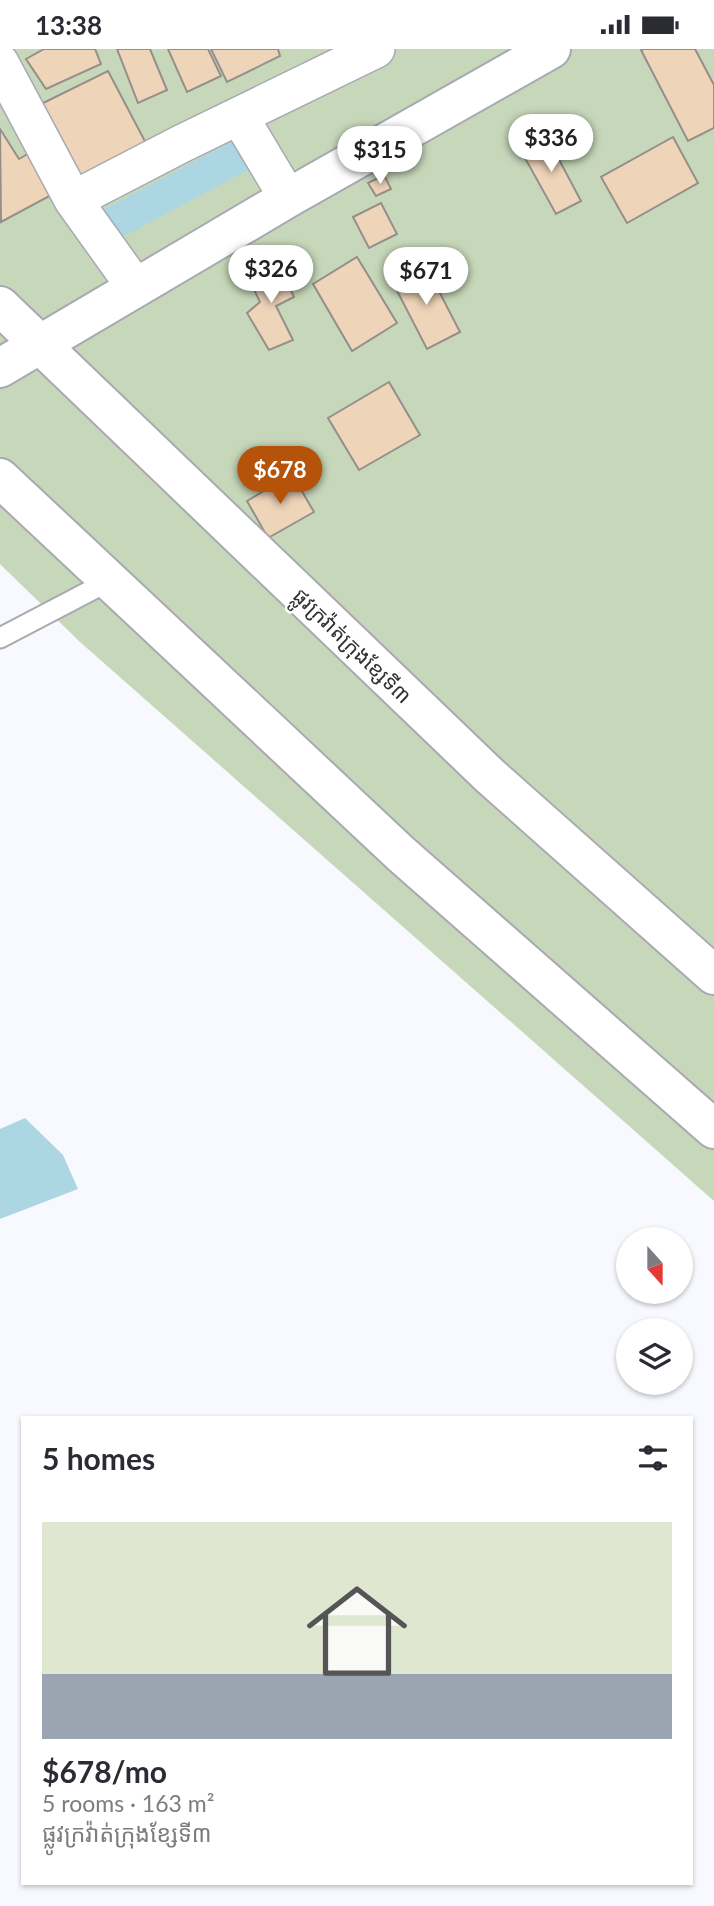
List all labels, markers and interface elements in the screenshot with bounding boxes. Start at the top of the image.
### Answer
text: 13:38 [35,9,102,41]
pin: $336 [510,115,592,174]
text: $336 [524,123,578,151]
pin: $315 [339,127,421,186]
text: $315 [353,135,407,163]
pin: $326 [230,245,312,305]
pin: $671 [385,247,467,307]
text: $326 [244,254,298,282]
text: $671 [399,256,453,284]
pin: $678 [239,447,321,506]
text: $678 [253,455,307,483]
street label: ផ្លូវក្រវ៉ាត់ក្រុងខ្សែទី៣ [283,582,417,714]
north arrow [616,1227,693,1304]
map controls [616,1227,693,1395]
button: layers [616,1318,693,1395]
icon: filters [634,1439,672,1477]
text: 5 homes [42,1440,155,1476]
icon: home [294,1568,420,1694]
text: $678/mo [42,1753,167,1789]
text: 5 rooms · 163 m² [42,1789,214,1817]
text: ផ្លូវក្រវ៉ាត់ក្រុងខ្សែទី៣ [42,1819,212,1847]

